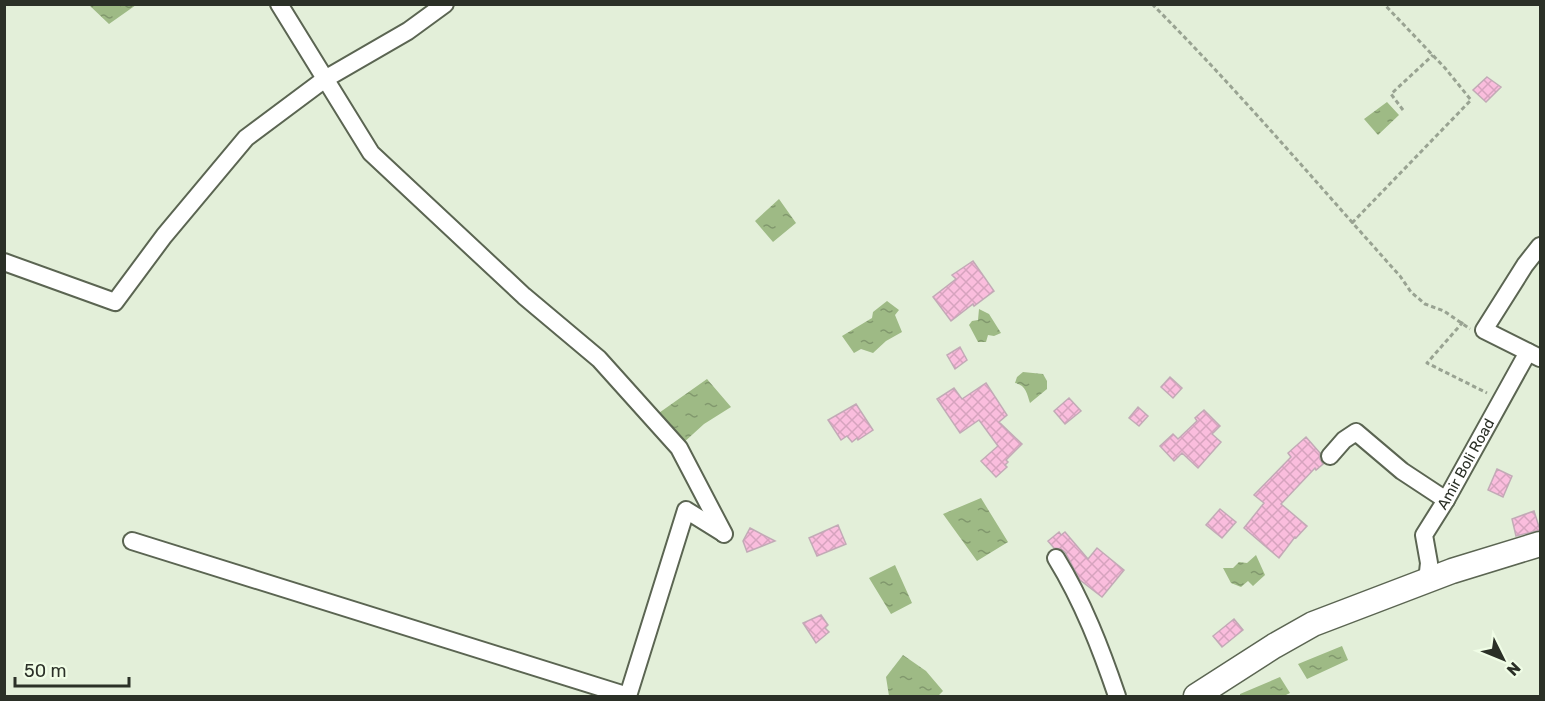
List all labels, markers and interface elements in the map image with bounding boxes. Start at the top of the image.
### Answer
street label: Amir Boli Road [1433,415,1498,513]
north arrow [1473,629,1533,689]
scale bar [15,650,129,688]
text: N [1503,658,1524,680]
text: 50 m [24,660,67,682]

